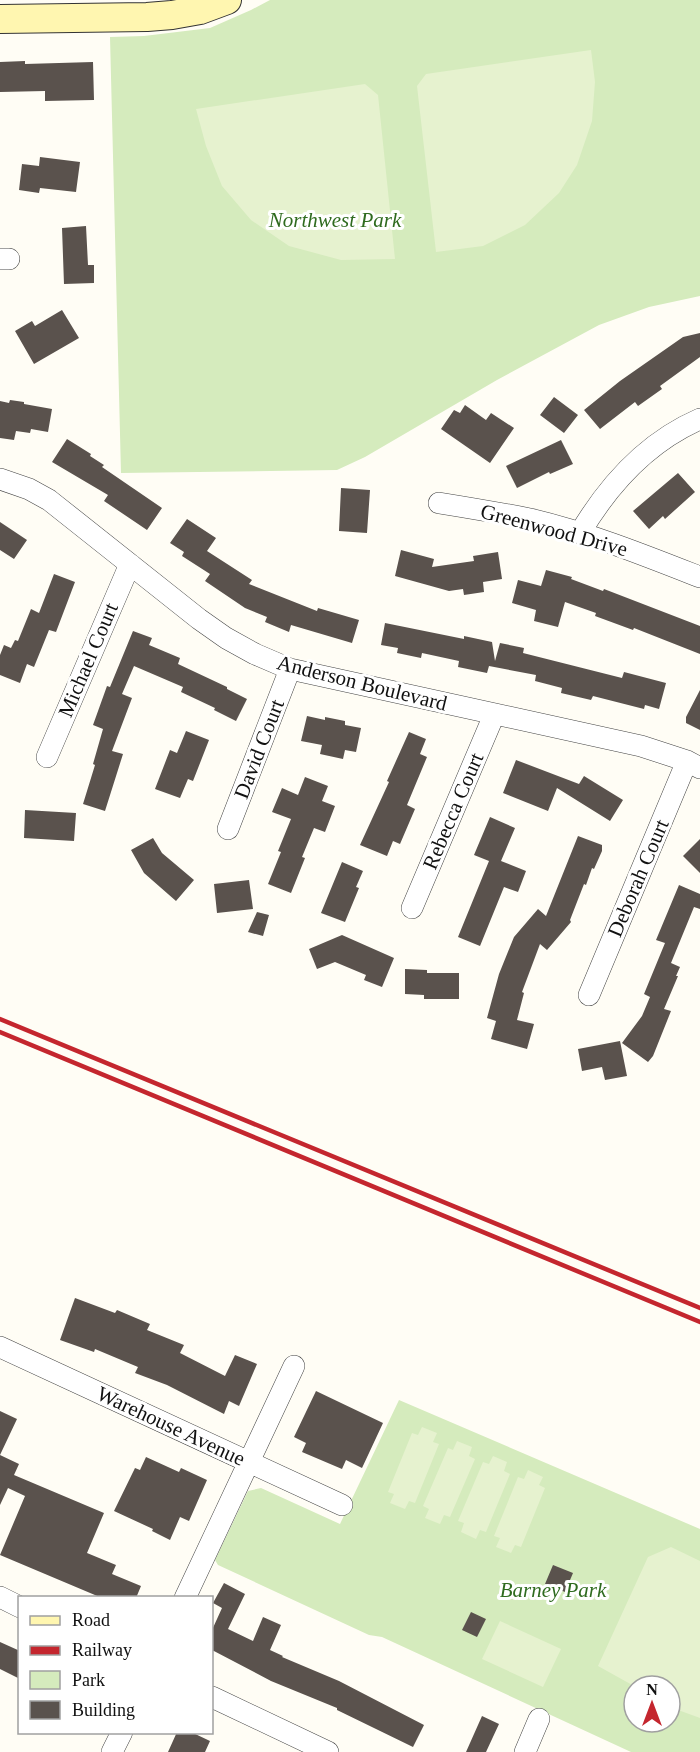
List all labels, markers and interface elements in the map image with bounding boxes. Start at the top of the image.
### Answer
park label: Northwest Park [268,208,402,232]
street label: Greenwood Drive [478,499,630,561]
street label: Michael Court [53,599,123,721]
street label: Anderson Boulevard [274,650,450,716]
street label: David Court [229,696,289,802]
street label: Rebecca Court [418,749,488,873]
street label: Deborah Court [602,815,674,940]
street label: Warehouse Avenue [93,1381,249,1471]
park label: Barney Park [500,1578,607,1602]
legend [18,1596,213,1734]
text: Road [72,1610,110,1630]
text: Railway [72,1640,132,1660]
text: Park [72,1670,105,1690]
north arrow [622,1674,682,1734]
text: N [646,1681,658,1698]
text: Building [72,1700,135,1720]

